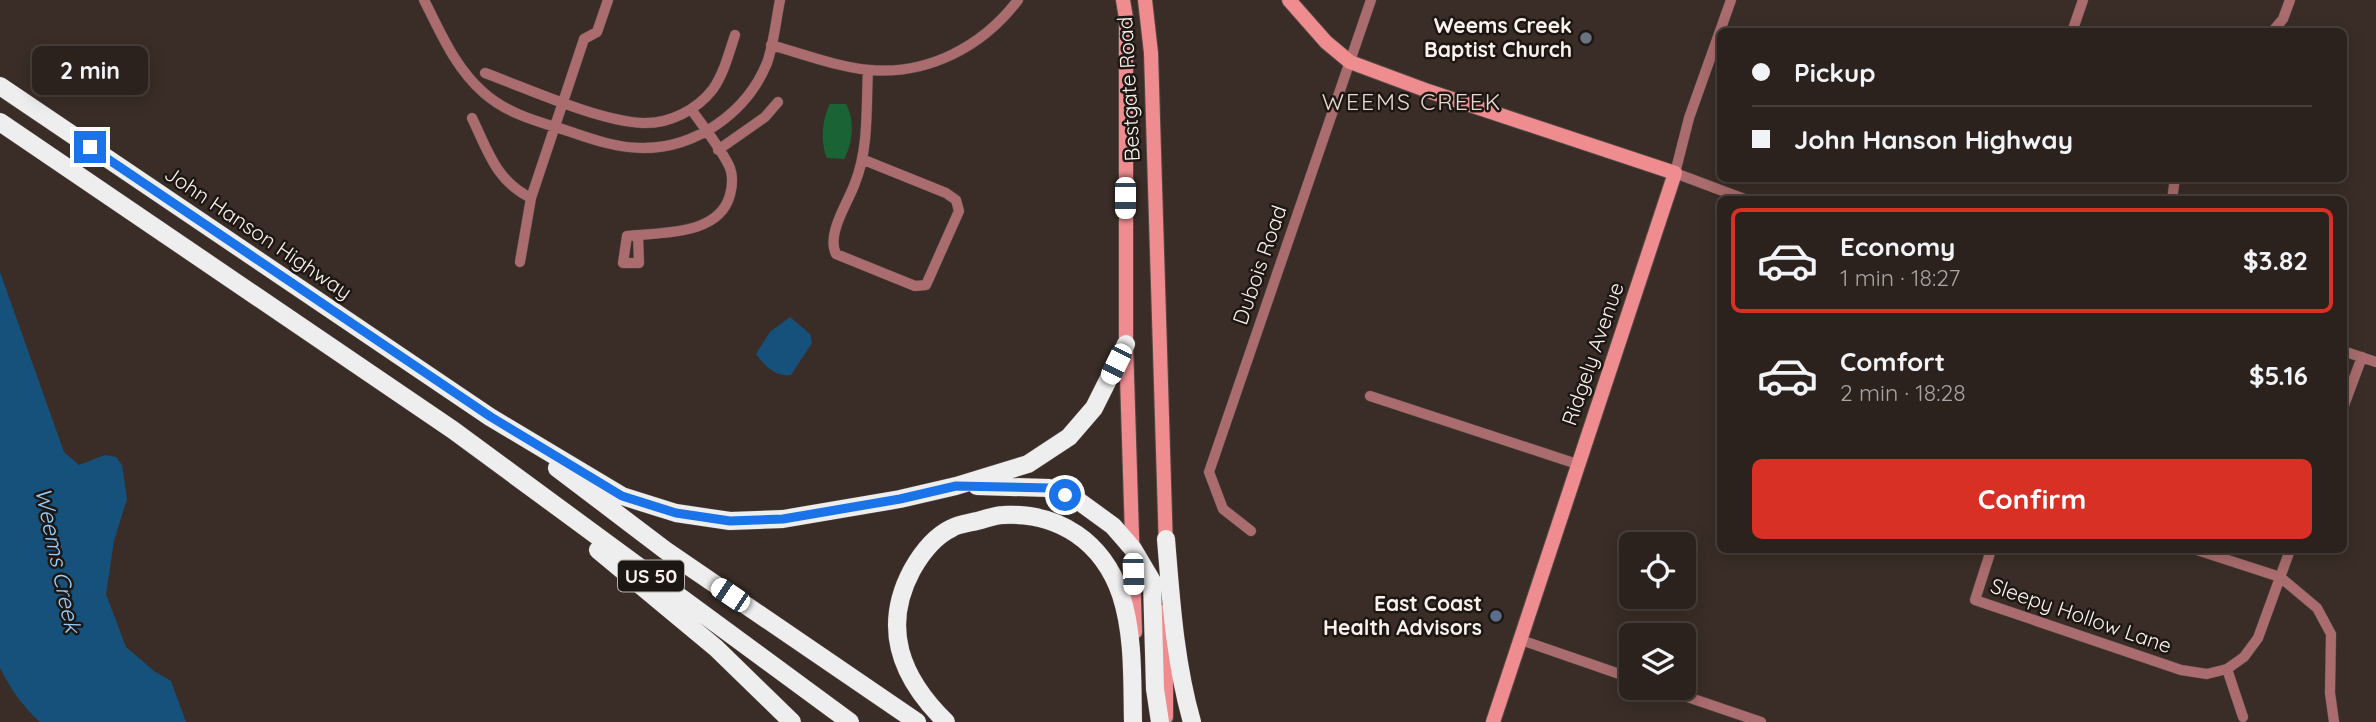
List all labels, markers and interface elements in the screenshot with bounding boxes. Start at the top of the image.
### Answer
place label: Weems Creek Baptist Church [1424,12,1572,62]
street label: Bestgate Road [1111,16,1145,162]
marker: Weems Creek Baptist Church [1578,30,1594,46]
callout: 2 min [32,46,148,94]
text: 2 min [60,56,120,85]
text: Pickup [1794,56,1876,89]
district label: WEEMS CREEK [1322,87,1502,116]
text: John Hanson Highway [1794,123,2073,156]
route end [74,131,106,163]
street label: John Hanson Highway [160,160,357,304]
car [1115,177,1136,219]
street label: Dubois Road [1226,202,1292,328]
icon: car [1756,229,1819,292]
text: Economy [1840,230,1955,263]
text: $3.82 [2243,244,2308,277]
text: 1 min · 18:27 [1840,263,1960,292]
street label: Ridgely Avenue [1555,279,1629,429]
car [1098,341,1135,387]
icon: car [1756,344,1819,407]
text: Comfort [1840,345,1945,378]
text: $5.16 [2249,359,2308,392]
text: 2 min · 18:28 [1840,378,1966,407]
button: Confirm [1752,459,2312,539]
route start [1049,479,1081,511]
water label: Weems Creek [29,485,88,637]
map controls [1619,532,1696,700]
button: locate [1619,532,1696,609]
car [1122,553,1145,595]
road number: US 50 [618,561,684,592]
street label: Sleepy Hollow Lane [1987,572,2175,658]
car [707,575,754,615]
place label: East Coast Health Advisors [1323,590,1482,640]
marker: East Coast Health Advisors [1488,608,1504,624]
button: layers [1619,623,1696,700]

